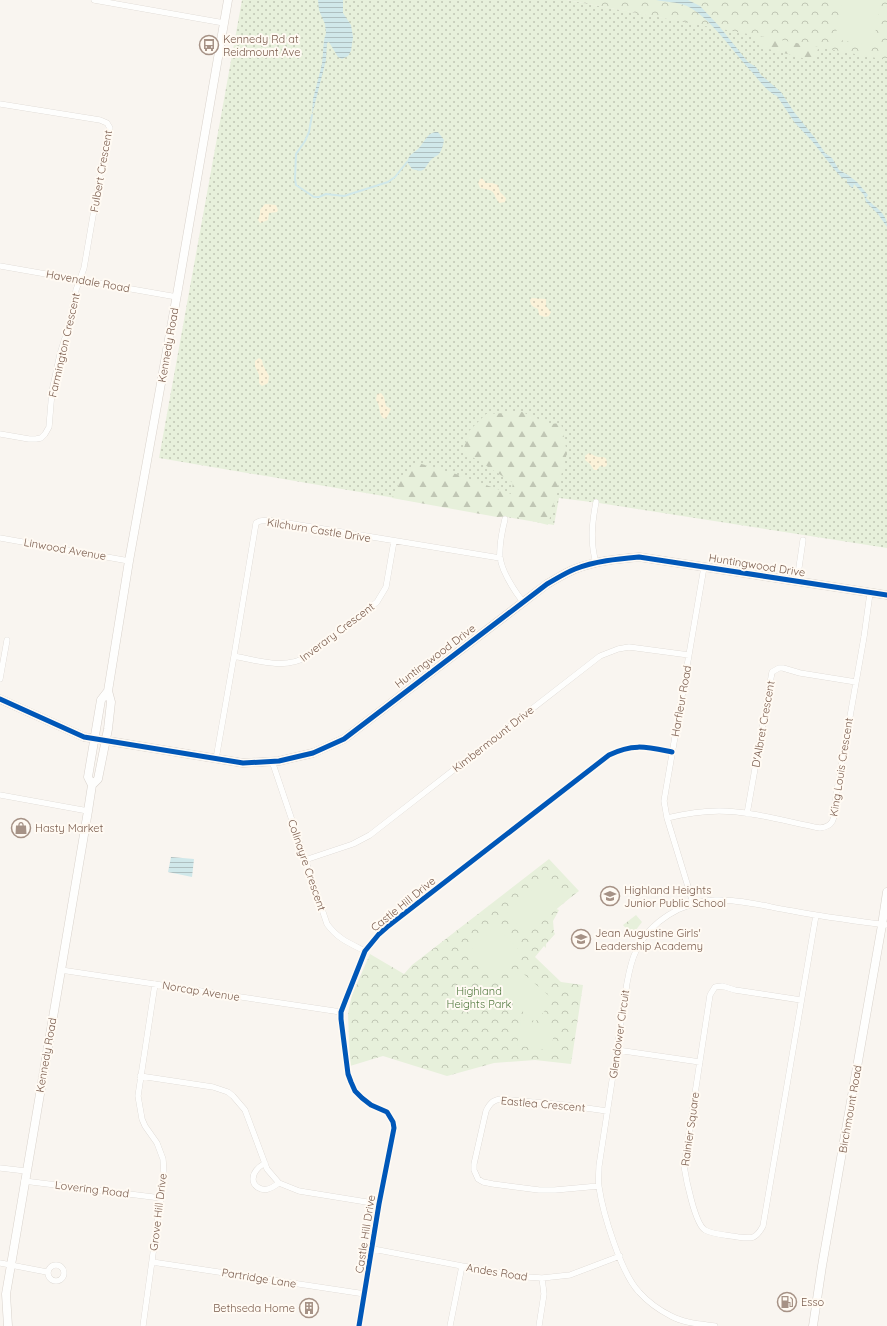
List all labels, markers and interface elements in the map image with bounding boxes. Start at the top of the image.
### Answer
place label: Kennedy Rd at Reidmount Ave [223,32,300,59]
bus stop icon: Kennedy Rd at Reidmount Ave [198,34,220,56]
street label: Fulbert Crescent [87,129,115,213]
street label: Havendale Road [45,267,131,295]
street label: Farmington Crescent [45,291,83,399]
street label: Kennedy Road [155,307,181,383]
street label: Kilchurn Castle Drive [266,515,372,545]
street label: Linwood Avenue [23,535,107,563]
street label: Huntingwood Drive [708,550,806,580]
street label: Inverary Crescent [297,599,377,665]
street label: Huntingwood Drive [392,621,478,691]
street label: Harfleur Road [668,664,694,738]
street label: D'Albret Crescent [748,679,778,768]
street label: Kimbermount Drive [450,703,536,775]
street label: King Louis Crescent [826,716,856,817]
shop icon: Hasty Market [10,817,32,839]
street label: Colinayre Crescent [285,817,329,913]
place label: Hasty Market [35,821,104,835]
street label: Castle Hill Drive [368,874,438,934]
place label: Highland Heights Junior Public School [624,883,726,910]
school or university icon: Highland Heights Junior Public School [599,885,621,907]
place label: Jean Augustine Girls' Leadership Academy [595,926,703,953]
school or university icon: Jean Augustine Girls' Leadership Academy [570,928,592,950]
street label: Norcap Avenue [161,978,241,1004]
park label: Highland Heights Park [447,984,512,1011]
street label: Glendower Circuit [606,989,632,1079]
street label: Kennedy Road [33,1017,59,1093]
street label: Birchmount Road [835,1064,865,1154]
street label: Rainier Square [678,1091,702,1167]
street label: Eastlea Crescent [500,1093,586,1115]
street label: Grove Hill Drive [146,1172,170,1252]
street label: Lovering Road [54,1178,130,1200]
street label: Castle Hill Drive [352,1194,378,1274]
street label: Andes Road [465,1260,529,1284]
street label: Partridge Lane [221,1265,297,1291]
fuel station icon: Esso [776,1291,798,1313]
place label: Esso [801,1295,825,1309]
building icon: Bethseda Home [298,1297,320,1319]
place label: Bethseda Home [213,1301,295,1315]

